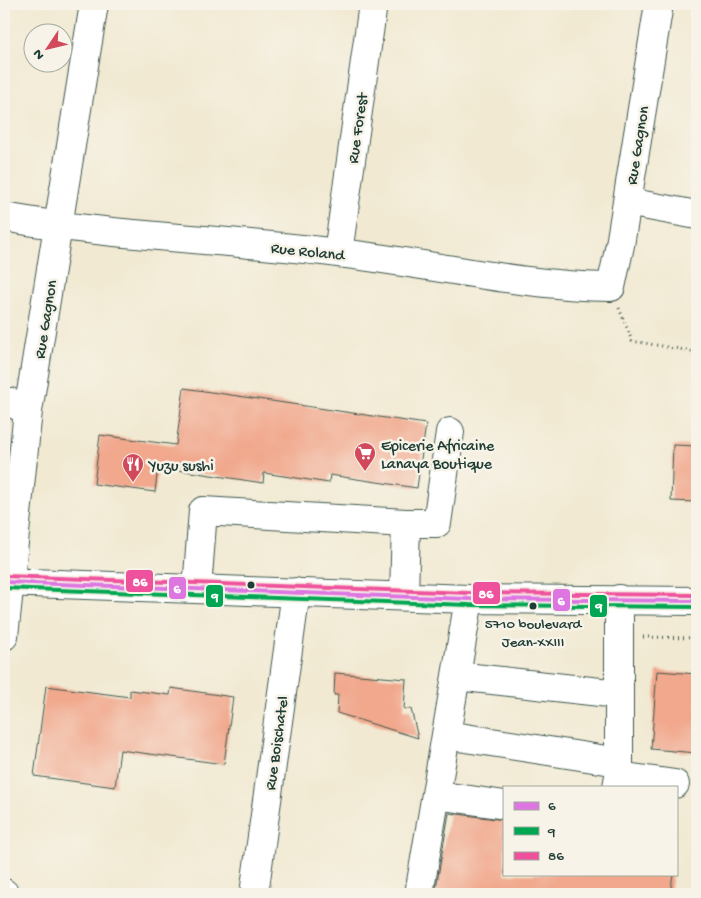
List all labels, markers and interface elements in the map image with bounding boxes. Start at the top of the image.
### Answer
north arrow [22,22,72,72]
text: N [30,45,49,63]
street label: Rue Forest [345,91,374,165]
street label: Rue Gagnon [624,104,655,186]
street label: Rue Roland [270,240,347,267]
street label: Rue Gagnon [32,278,63,360]
place label: Epicerie Africaine Lanaya Boutique [381,438,495,475]
supermarket icon: Epicerie Africaine Lanaya Boutique [353,441,377,472]
restaurant icon: Yuzu sushi [121,452,145,483]
place label: Yuzu sushi [147,458,214,477]
line badge: 86 [125,569,154,593]
text: 86 [133,575,148,592]
line badge: 6 [168,576,187,600]
unlabelled marker [246,580,256,590]
line badge: 86 [472,581,501,605]
text: 6 [173,582,181,599]
line badge: 9 [205,584,224,608]
text: 86 [479,587,494,604]
line badge: 6 [552,588,571,612]
text: 9 [210,590,219,607]
text: 6 [557,594,565,611]
line badge: 9 [589,594,608,618]
text: 9 [594,600,603,617]
marker: 5710 boulevard Jean-XXIII [528,601,538,611]
place label: 5710 boulevard Jean-XXIII [485,616,583,652]
street label: Rue Boischatel [262,695,294,792]
legend [503,786,678,876]
text: 6 [548,798,556,816]
text: 9 [547,824,556,842]
text: 86 [548,848,564,866]

